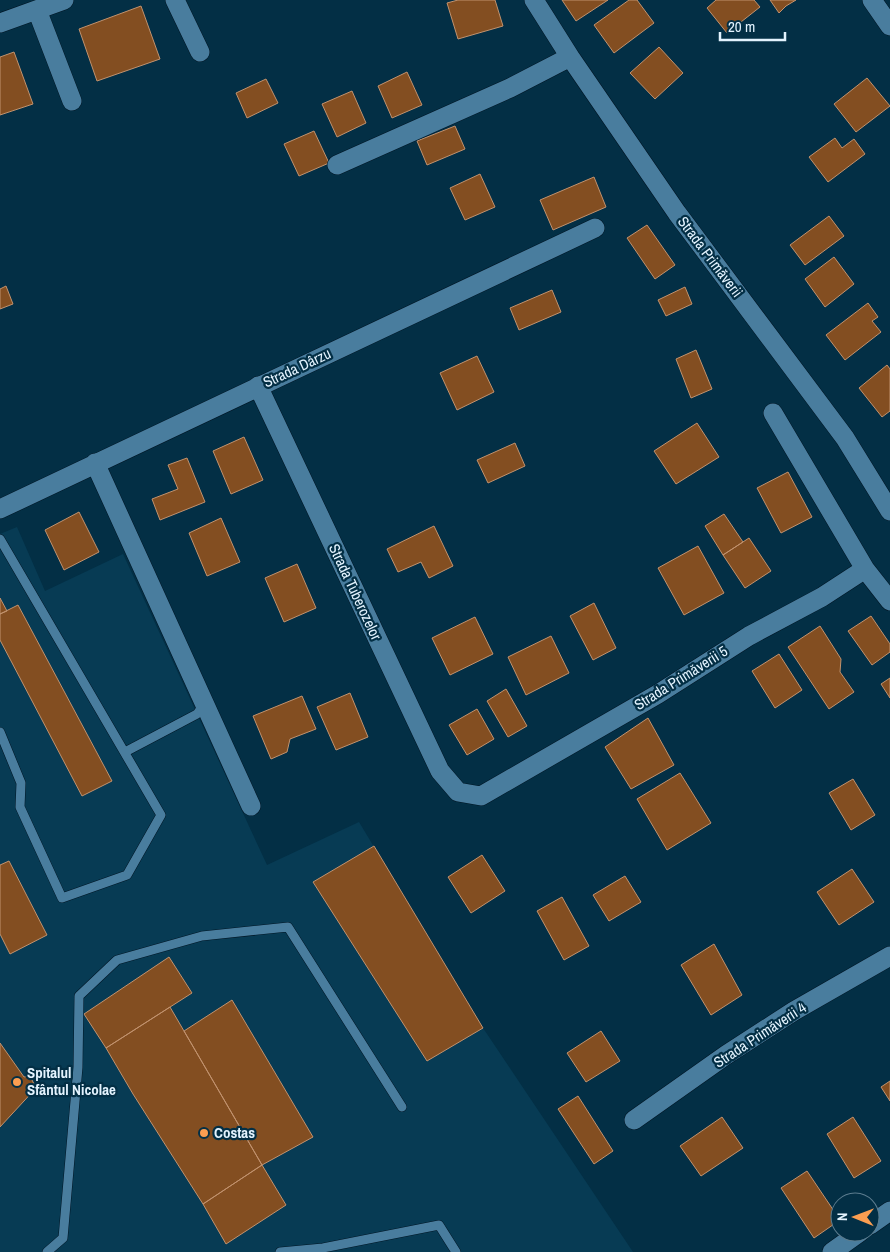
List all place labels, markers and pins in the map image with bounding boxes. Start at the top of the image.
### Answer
place label: Spitalul Sfântul Nicolae [27,1062,116,1100]
marker: Spitalul Sfântul Nicolae [11,1076,23,1088]
place label: Costas [214,1122,255,1143]
marker: Costas [198,1127,210,1139]

